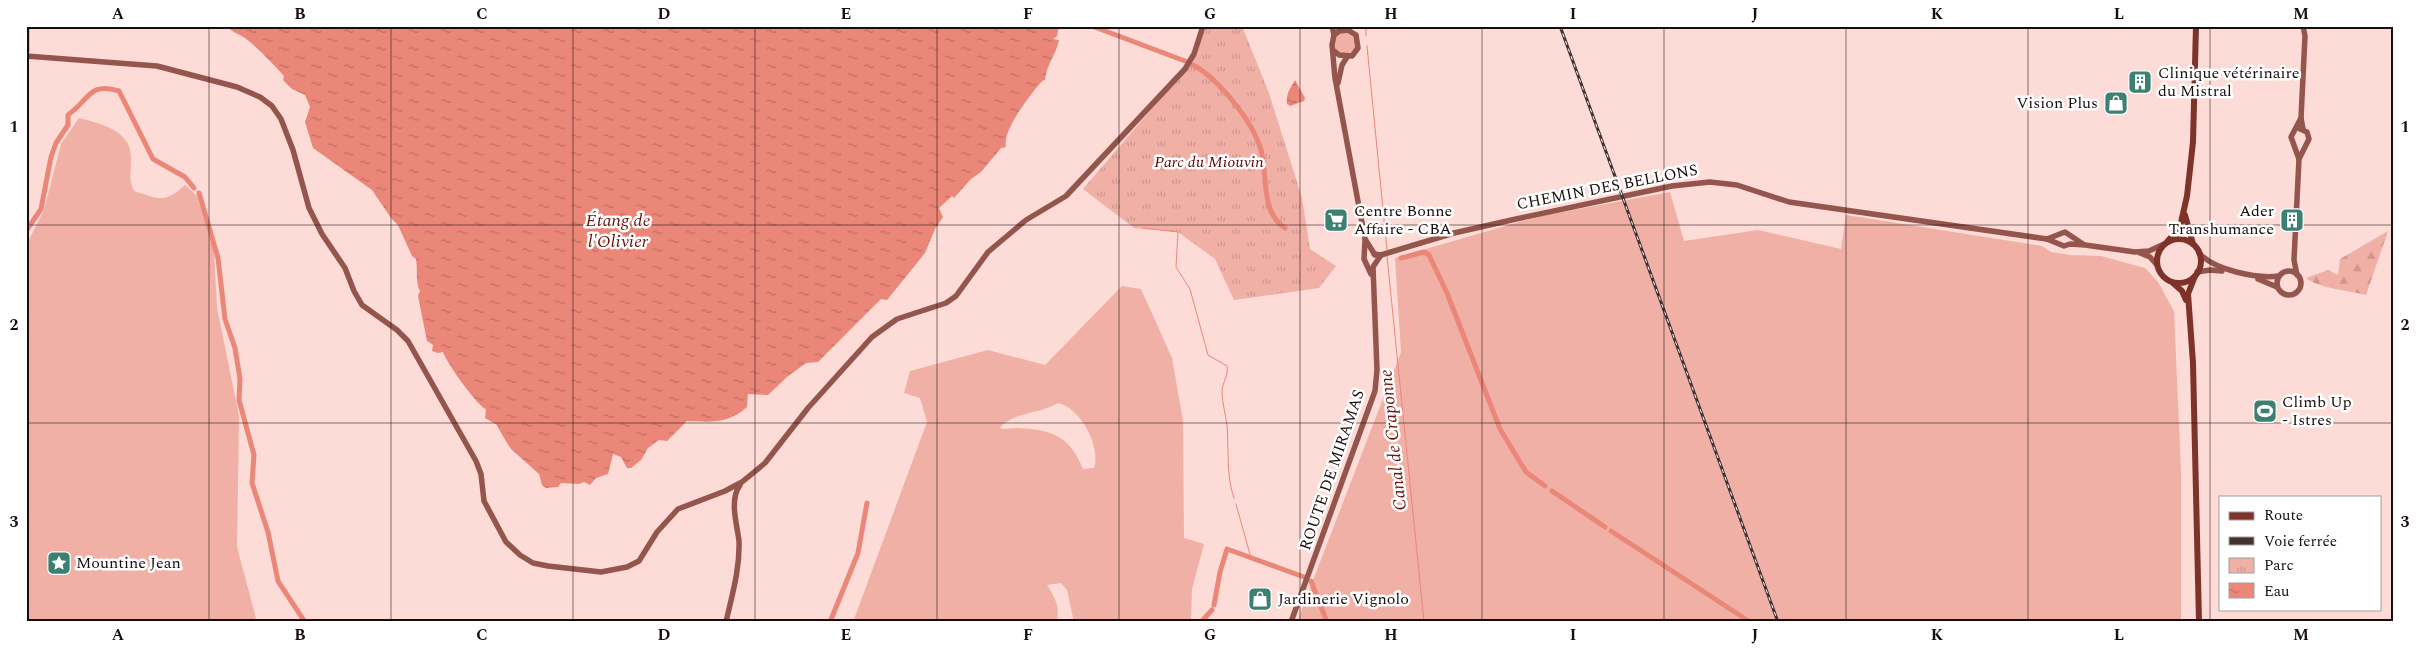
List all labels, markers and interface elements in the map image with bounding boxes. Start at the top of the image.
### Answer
text: A [112,2,125,26]
text: B [294,2,306,26]
text: C [476,2,488,26]
text: D [658,2,671,26]
text: E [841,2,851,26]
text: F [1023,2,1033,26]
text: G [1204,2,1216,26]
text: H [1384,2,1398,26]
text: I [1570,2,1576,26]
text: J [1752,2,1759,26]
text: K [1931,2,1944,26]
text: L [2114,2,2124,26]
text: M [2293,2,2309,26]
place label: Clinique vétérinaire du Mistral [2158,61,2300,103]
building icon: Clinique vétérinaire du Mistral [2127,69,2153,95]
shop icon: Vision Plus [2103,90,2129,116]
place label: Vision Plus [2016,91,2098,115]
text: 1 [10,115,18,139]
text: 1 [2401,115,2409,139]
park label: Parc du Miouvin [1154,150,1264,174]
street label: CHEMIN DES BELLONS [1514,158,1700,216]
place label: Centre Bonne Affaire - CBA [1354,199,1452,241]
place label: Ader Transhumance [2169,199,2274,241]
water label: Étang de l'Olivier [586,207,650,255]
supermarket icon: Centre Bonne Affaire - CBA [1323,207,1349,233]
building icon: Ader Transhumance [2279,207,2305,233]
text: 2 [10,313,19,337]
text: 2 [2401,313,2410,337]
water label: Canal de Craponne [1372,368,1414,512]
street label: ROUTE DE MIRAMAS [1293,387,1371,553]
place label: Climb Up - Istres [2282,390,2352,432]
sports icon: Climb Up - Istres [2252,398,2278,424]
legend [2219,496,2382,610]
text: Route [2264,504,2303,527]
text: 3 [10,510,19,534]
text: 3 [2401,510,2410,534]
text: Voie ferrée [2264,530,2337,553]
place icon: Mountine Jean [46,550,72,576]
place label: Mountine Jean [76,551,181,575]
text: Parc [2264,554,2294,577]
text: Eau [2264,580,2290,603]
shop icon: Jardinerie Vignolo [1247,586,1273,612]
place label: Jardinerie Vignolo [1278,587,1409,611]
text: A [112,623,125,647]
text: B [294,623,306,647]
text: C [476,623,488,647]
text: D [658,623,671,647]
text: E [841,623,851,647]
text: F [1023,623,1033,647]
text: G [1204,623,1216,647]
text: H [1384,623,1398,647]
text: I [1570,623,1576,647]
text: J [1752,623,1759,647]
text: K [1931,623,1944,647]
text: L [2114,623,2124,647]
text: M [2293,623,2309,647]

